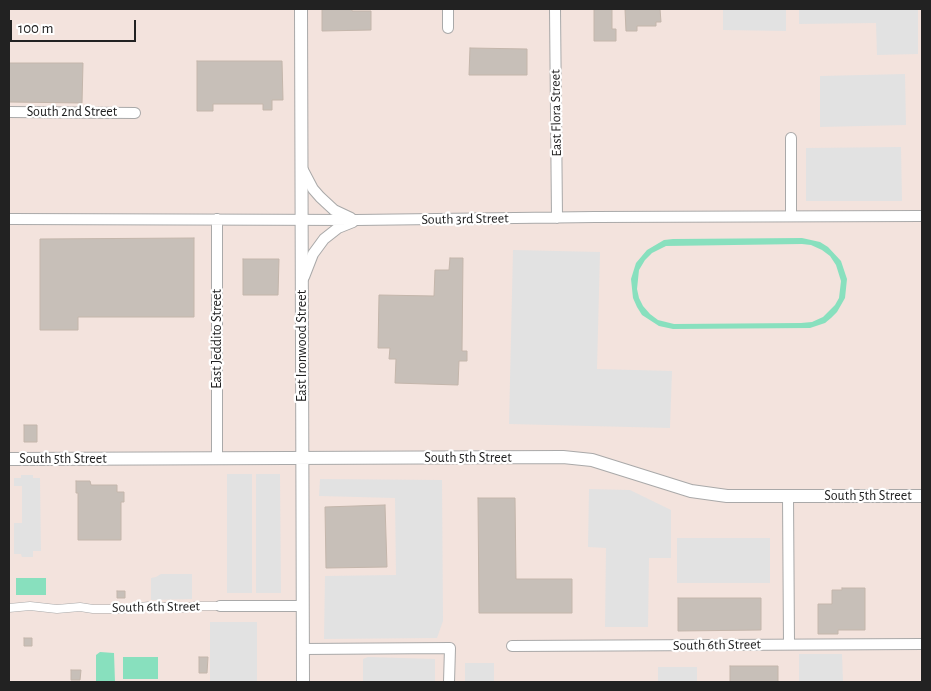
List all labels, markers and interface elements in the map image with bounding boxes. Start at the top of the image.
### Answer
scale bar [12,10,139,42]
text: 100 m [18,21,53,36]
street label: East Flora Street [547,69,565,157]
street label: South 2nd Street [27,104,117,120]
street label: South 3rd Street [421,210,509,228]
street label: East Jeddito Street [209,289,225,389]
street label: East Ironwood Street [294,290,310,402]
street label: South 5th Street [424,450,512,466]
street label: South 5th Street [19,451,107,467]
street label: South 5th Street [824,488,912,504]
street label: South 6th Street [112,598,200,616]
street label: South 6th Street [673,636,761,654]

